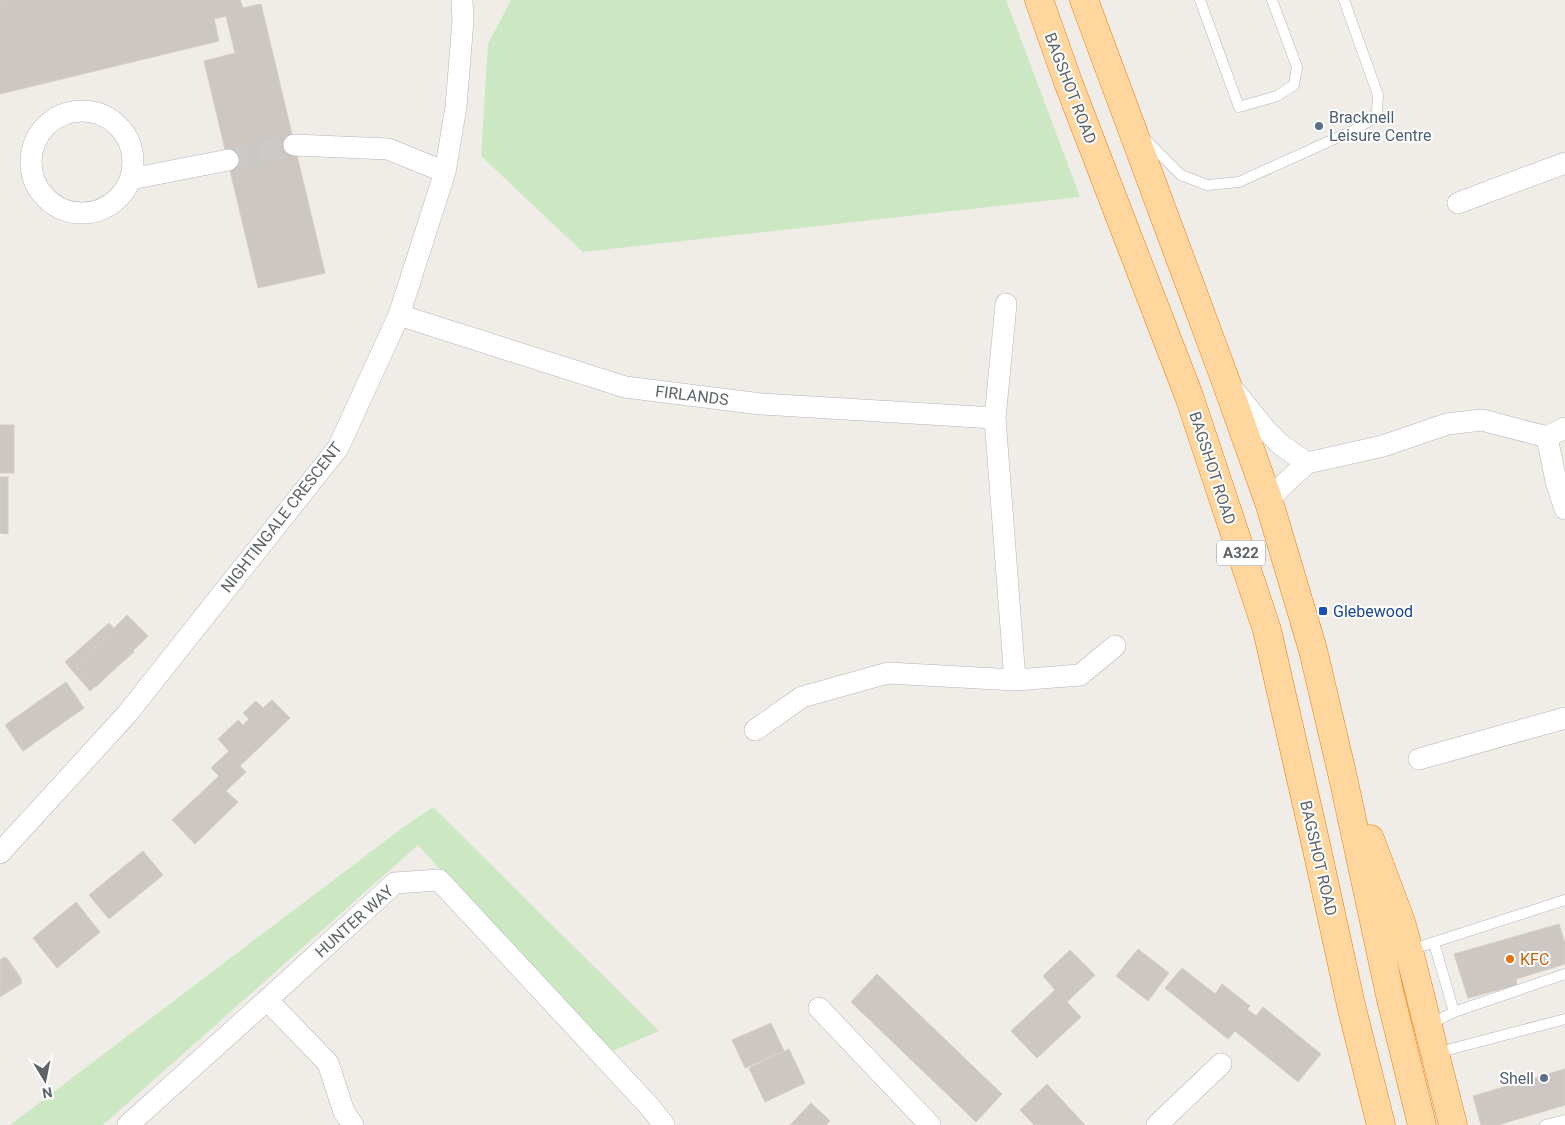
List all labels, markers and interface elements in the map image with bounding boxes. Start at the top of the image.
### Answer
street label: BAGSHOT ROAD [1041,30,1101,147]
place label: Bracknell Leisure Centre [1329,108,1432,145]
marker: Bracknell Leisure Centre [1313,120,1325,132]
street label: FIRLANDS [654,382,730,409]
street label: BAGSHOT ROAD [1185,409,1240,527]
street label: NIGHTINGALE CRESCENT [217,438,346,596]
road number: A322 [1217,540,1265,566]
place label: Glebewood [1333,602,1413,621]
marker: Glebewood [1317,605,1329,617]
street label: BAGSHOT ROAD [1296,799,1341,918]
street label: HUNTER WAY [311,881,398,961]
place label: KFC [1520,950,1549,969]
marker: KFC [1504,953,1516,965]
north arrow [20,1055,70,1105]
place label: Shell [1499,1069,1534,1088]
marker: Shell [1538,1072,1550,1084]
text: N [41,1084,54,1102]

